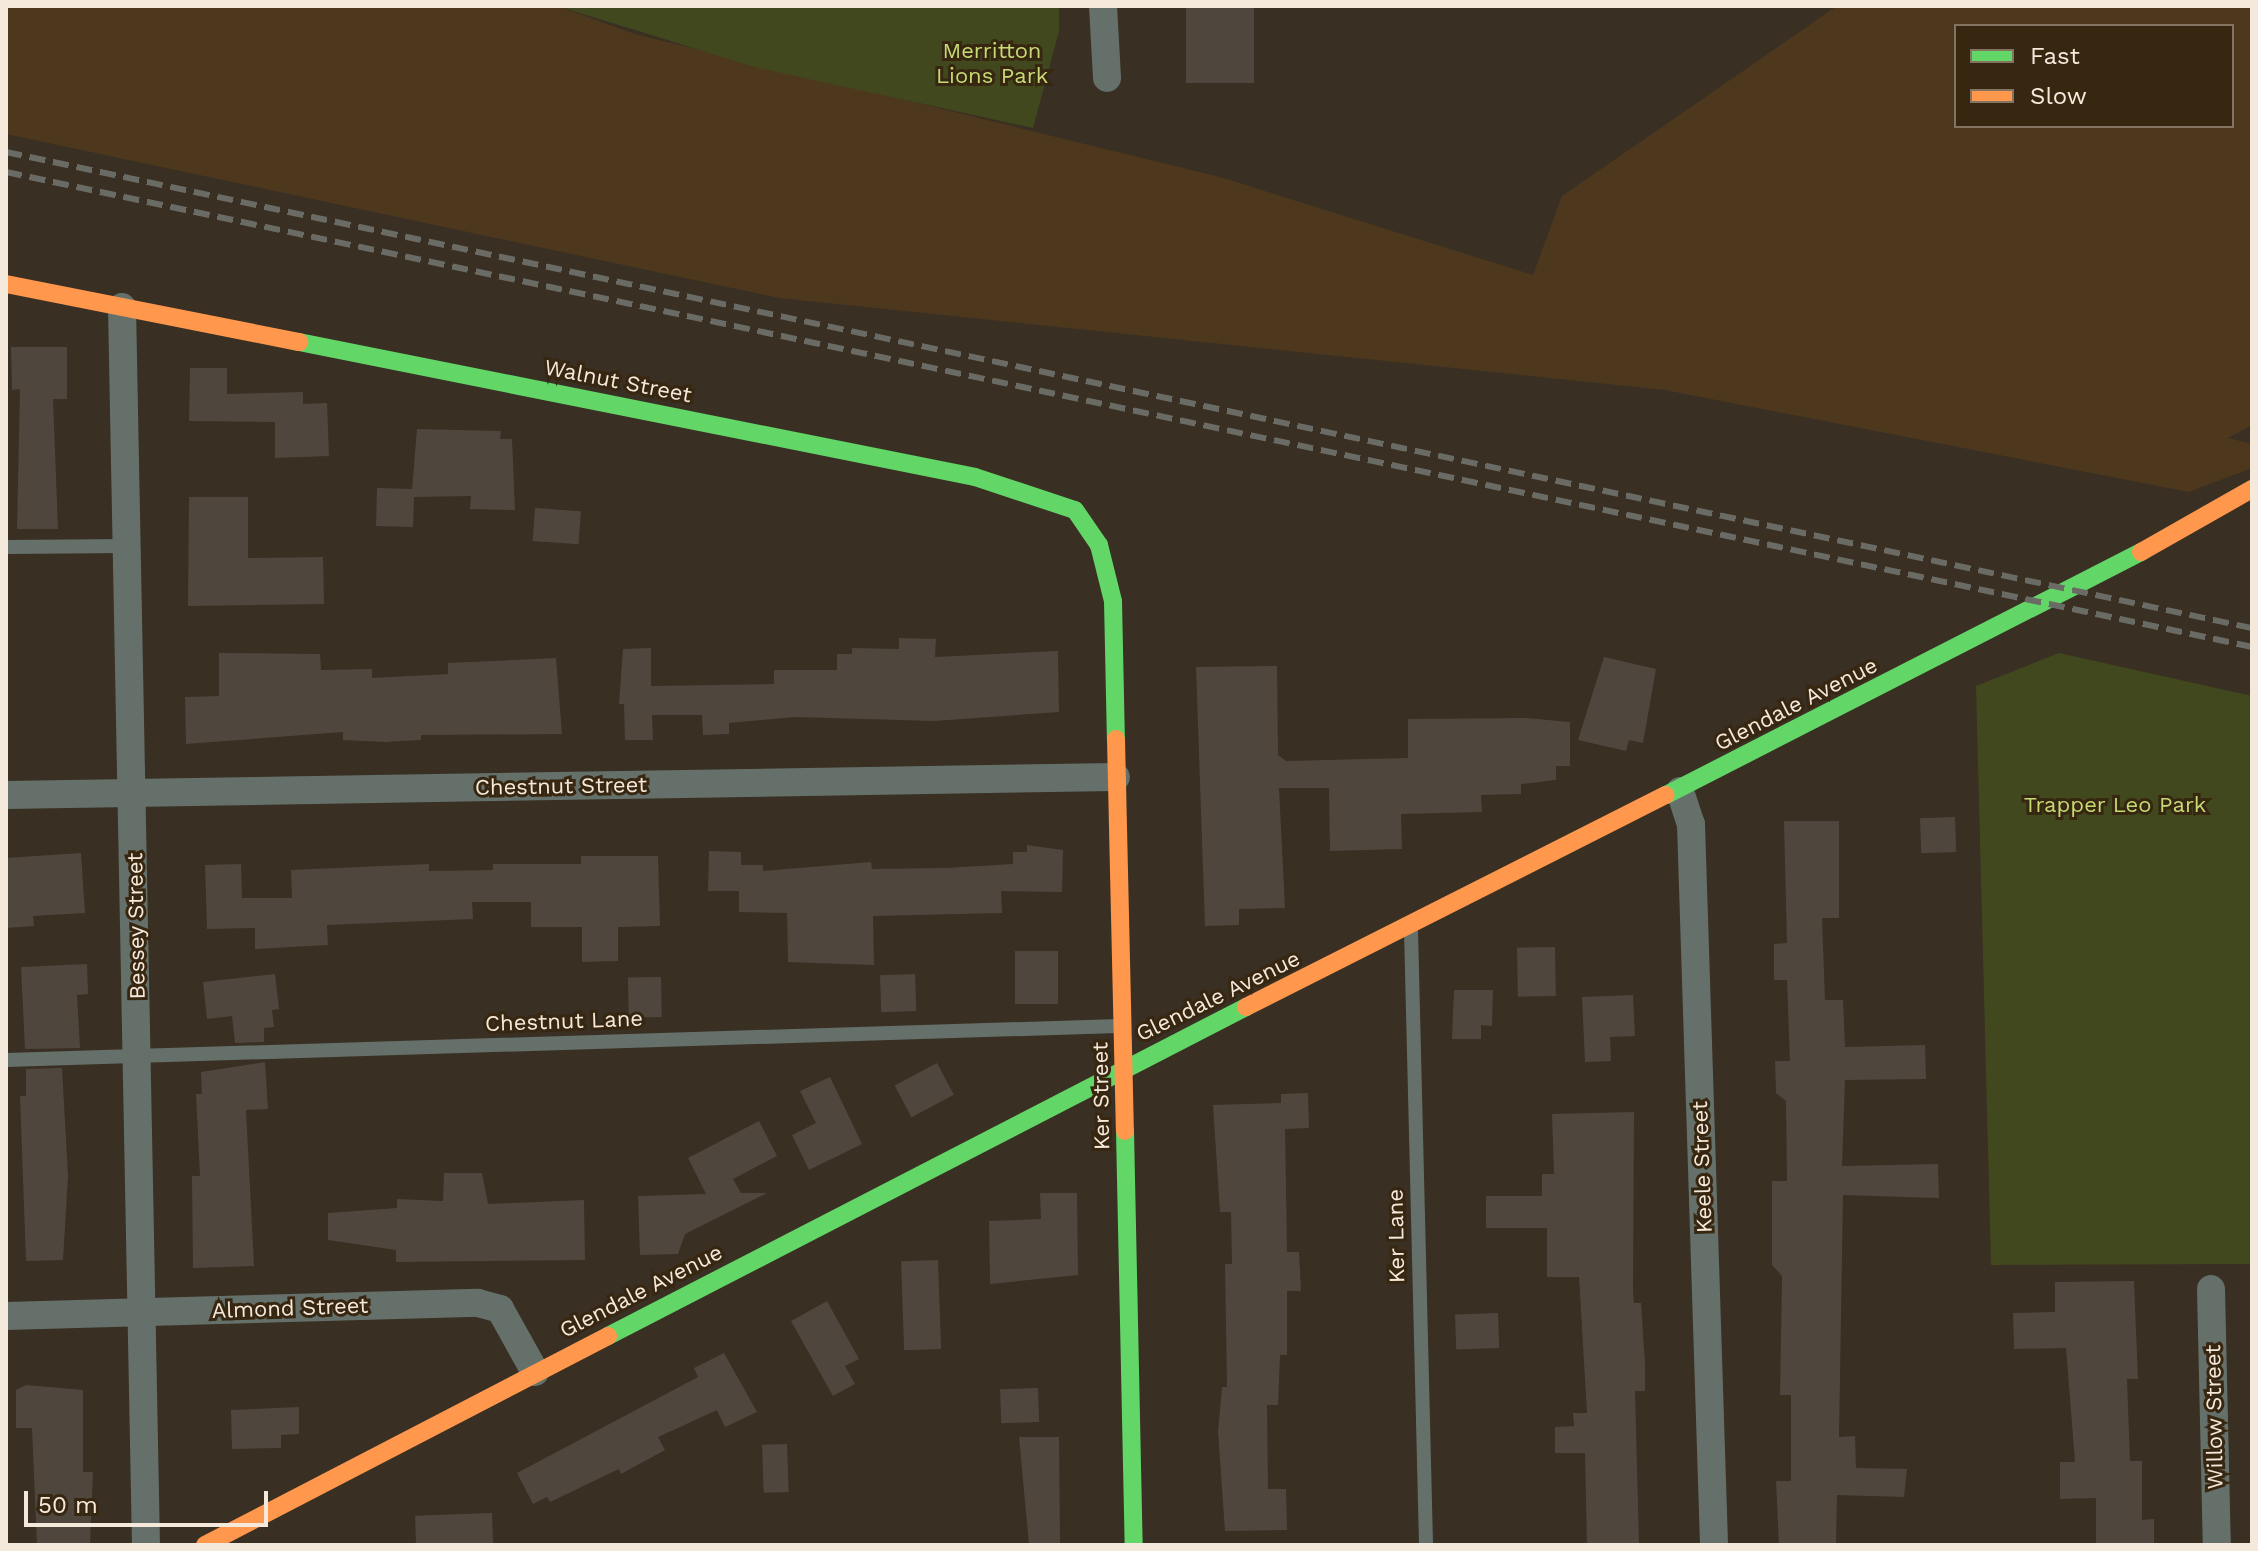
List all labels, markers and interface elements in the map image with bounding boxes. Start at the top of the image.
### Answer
legend [1954,24,2234,128]
park label: Merritton Lions Park [936,37,1048,88]
text: Fast [2030,42,2080,70]
text: Slow [2030,82,2087,110]
street label: Walnut Street [542,354,694,408]
street label: Glendale Avenue [1710,651,1882,757]
street label: Chestnut Street [475,771,647,801]
park label: Trapper Leo Park [2023,792,2207,818]
street label: Bessey Street [122,852,150,1000]
street label: Glendale Avenue [1131,945,1305,1047]
street label: Chestnut Lane [485,1005,643,1037]
street label: Ker Street [1087,1041,1115,1151]
street label: Keele Street [1687,1101,1717,1233]
street label: Ker Lane [1382,1188,1410,1284]
street label: Glendale Avenue [555,1238,727,1344]
street label: Almond Street [211,1292,369,1324]
street label: Willow Street [2200,1344,2228,1490]
scale bar [28,1475,272,1525]
text: 50 m [38,1491,98,1519]

